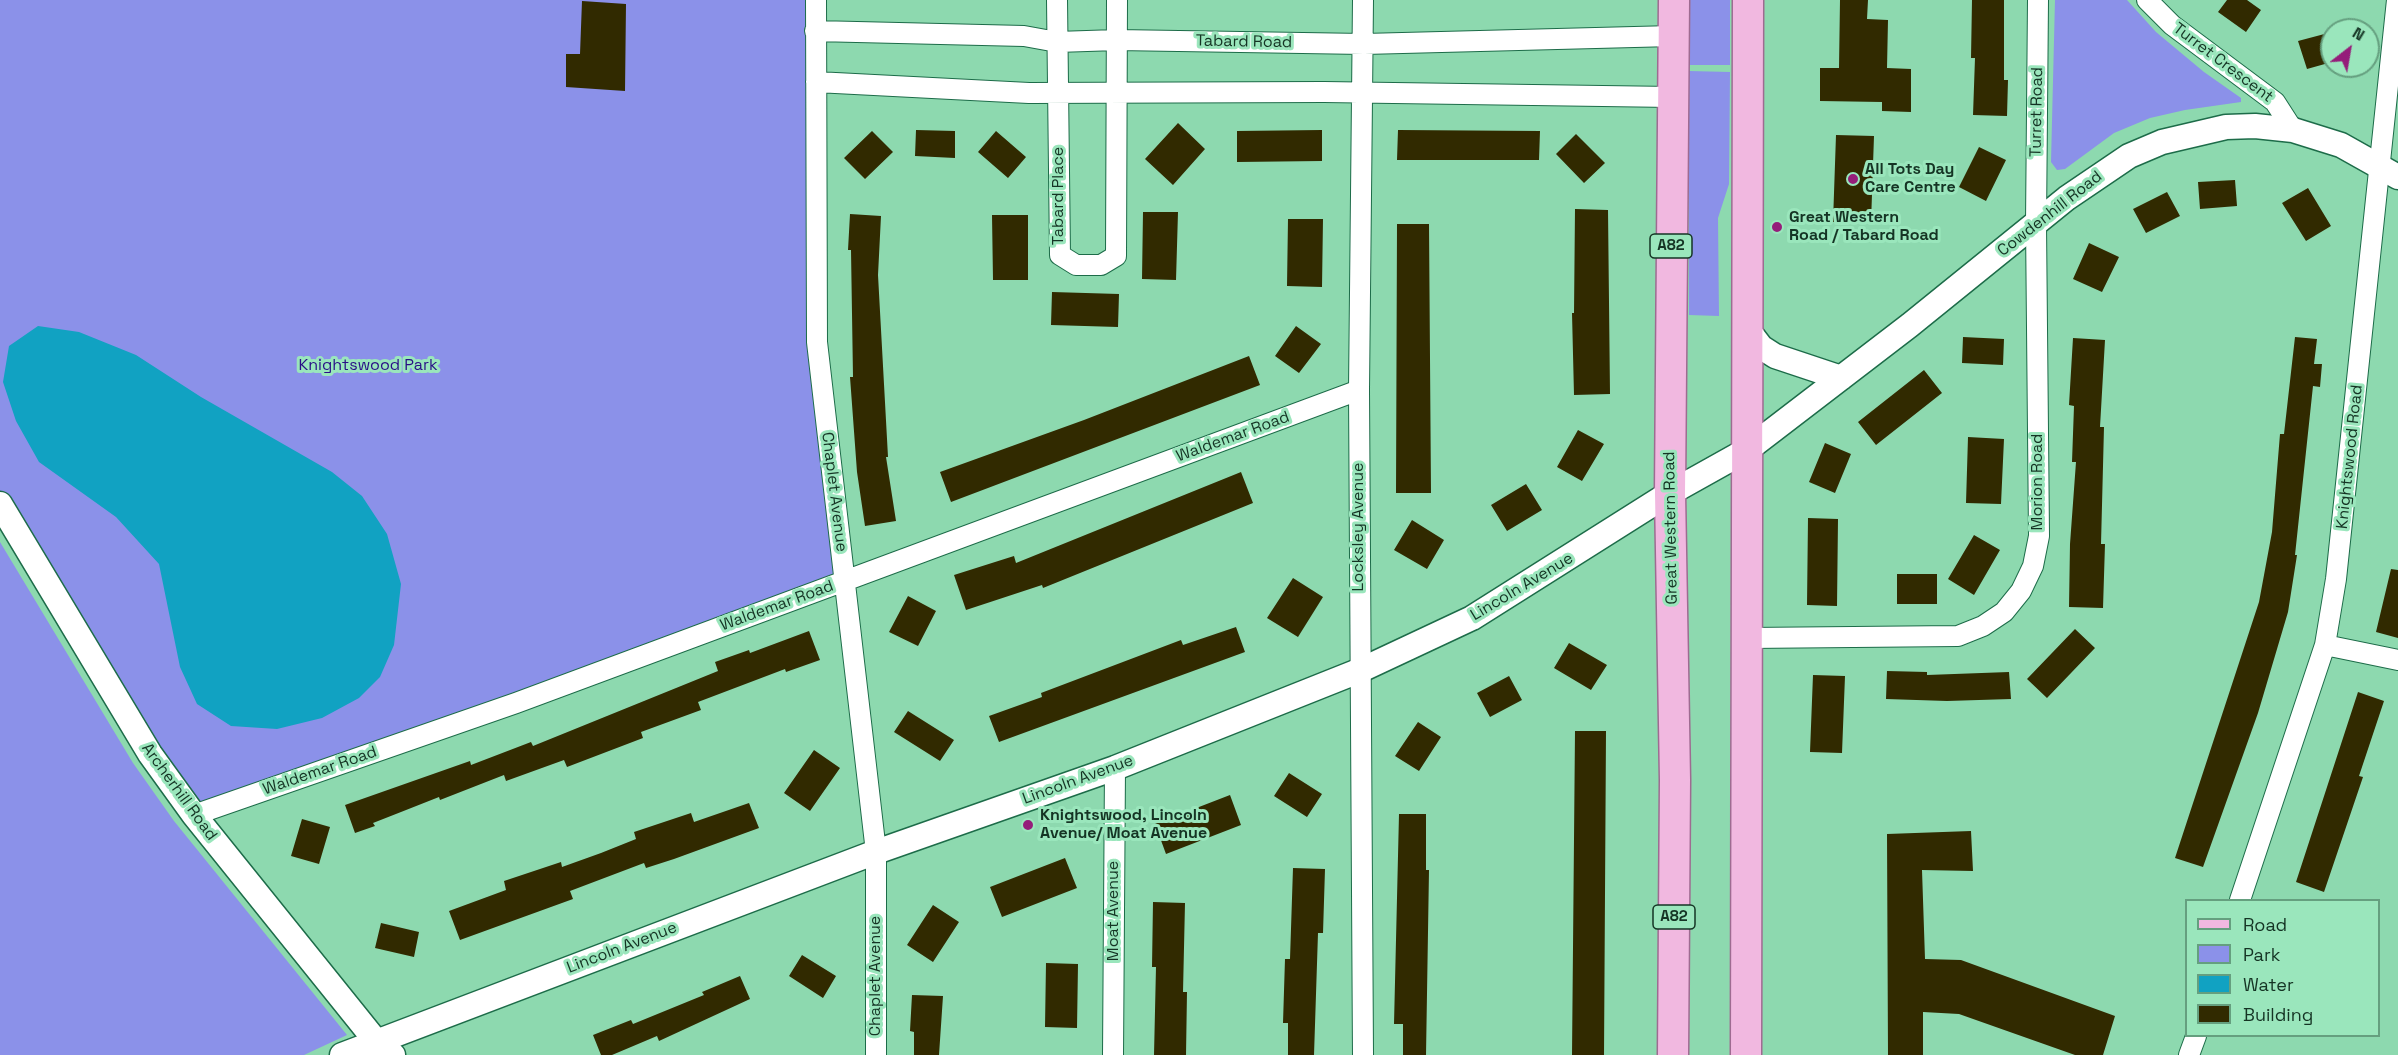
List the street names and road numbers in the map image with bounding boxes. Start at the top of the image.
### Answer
street label: Turret Crescent [2169,19,2277,107]
street label: Tabard Road [1196,32,1292,52]
street label: Turret Road [2027,67,2047,157]
street label: Tabard Place [1049,147,1069,245]
street label: Cowdenhill Road [1994,167,2106,261]
road number: A82 [1650,234,1692,258]
street label: Knightswood Road [2333,384,2367,530]
street label: Waldemar Road [1174,408,1292,466]
street label: Chaplet Avenue [817,431,851,553]
street label: Morion Road [2028,434,2048,530]
street label: Great Western Road [1660,451,1682,605]
street label: Locksley Avenue [1349,463,1369,591]
street label: Lincoln Avenue [1467,549,1577,625]
street label: Waldemar Road [718,577,836,635]
street label: Archerhill Road [137,740,221,844]
street label: Waldemar Road [261,743,379,799]
street label: Lincoln Avenue [1020,751,1136,809]
street label: Moat Avenue [1104,861,1124,961]
road number: A82 [1653,905,1695,929]
street label: Chaplet Avenue [866,916,886,1036]
street label: Lincoln Avenue [564,918,680,978]

